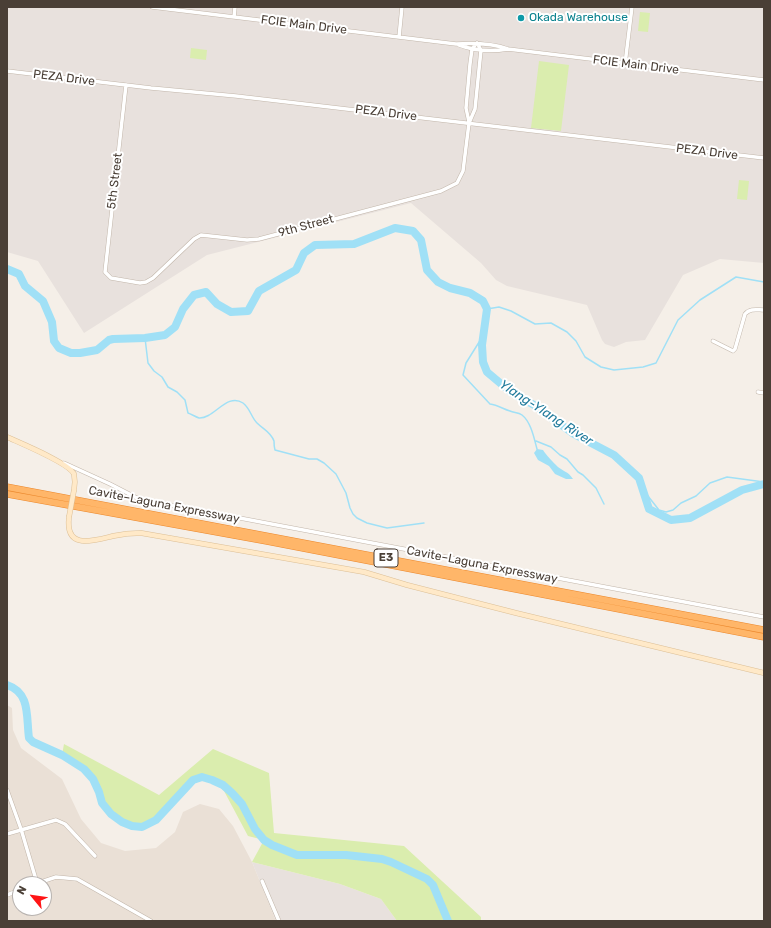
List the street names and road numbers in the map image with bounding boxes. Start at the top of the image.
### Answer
street label: FCIE Main Drive [260,13,348,37]
street label: FCIE Main Drive [592,53,680,77]
street label: PEZA Drive [32,67,96,89]
street label: PEZA Drive [354,102,418,124]
street label: PEZA Drive [675,141,739,163]
street label: 5th Street [104,152,126,210]
street label: 9th Street [277,212,335,240]
street label: Cavite–Laguna Expressway [87,483,241,527]
street label: Cavite–Laguna Expressway [405,543,559,587]
road number: E3 [374,549,398,567]

